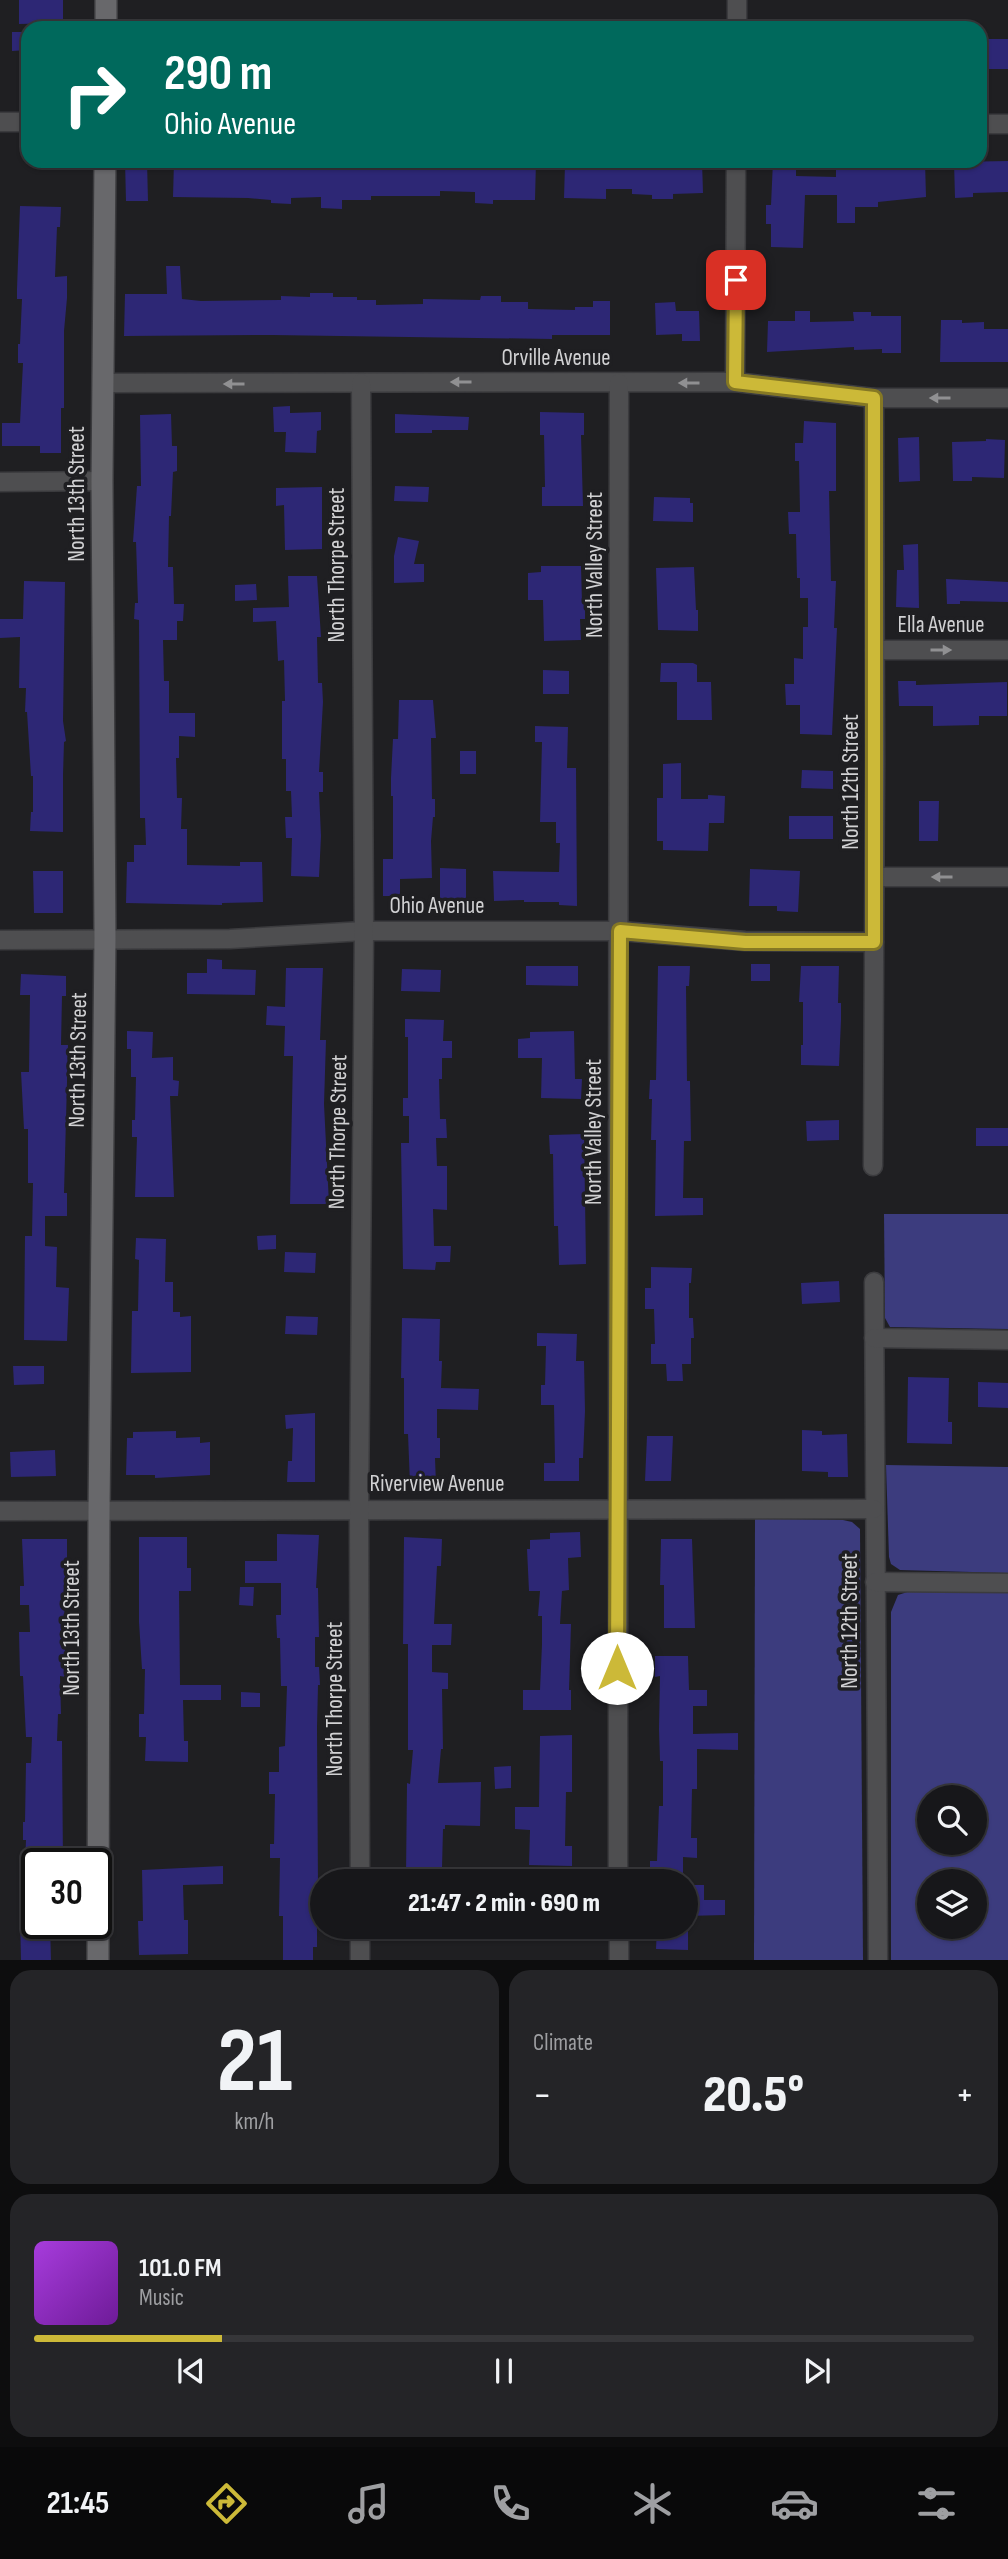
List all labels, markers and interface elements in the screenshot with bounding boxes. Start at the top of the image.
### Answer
text: 290 m [164,45,272,104]
icon: right [49,49,140,140]
text: Ohio Avenue [164,105,296,144]
pin [706,250,766,310]
icon: arrive [717,261,755,299]
street label: Orville Avenue [502,344,611,372]
one-way arrow [450,376,472,388]
one-way arrow [677,377,699,388]
one-way arrow [222,378,244,390]
one-way arrow [929,392,951,404]
street label: North 13th Street [63,426,91,562]
street label: North Thorpe Street [323,488,351,642]
street label: North Valley Street [581,492,609,638]
street label: Ella Avenue [898,611,984,639]
one-way arrow [931,644,953,656]
street label: North 12th Street [837,714,865,850]
one-way arrow [930,871,952,883]
street label: Ohio Avenue [390,892,484,920]
street label: North 13th Street [63,992,93,1128]
street label: North Thorpe Street [323,1054,353,1210]
street label: North Valley Street [580,1059,608,1205]
street label: Riverview Avenue [370,1470,504,1498]
street label: North 12th Street [836,1553,864,1689]
street label: North 13th Street [58,1560,86,1696]
street label: North Thorpe Street [321,1622,349,1776]
position arrow [580,1631,654,1705]
map controls [917,1785,987,1939]
button: search [917,1785,987,1855]
speed limit sign: 30 [21,1848,112,1939]
button: layers [917,1869,987,1939]
text: 21:47 · 2 min · 690 m [408,1888,600,1919]
text: 21 [217,2008,292,2117]
text: Climate [533,2029,593,2057]
text: 20.5° [703,2064,804,2127]
text: − [533,2073,552,2118]
text: + [955,2073,974,2118]
text: km/h [235,2108,274,2136]
text: 101.0 FM [139,2253,221,2284]
text: Music [139,2284,184,2312]
icon: previous [172,2352,210,2390]
icon: pause [485,2352,523,2390]
icon: next [798,2352,836,2390]
icon: directions [202,2479,251,2528]
icon: music [344,2479,393,2528]
icon: phone [486,2479,535,2528]
icon: climate [628,2479,677,2528]
icon: car [770,2479,819,2528]
icon: filters [912,2479,961,2528]
text: 21:45 [47,2484,109,2523]

